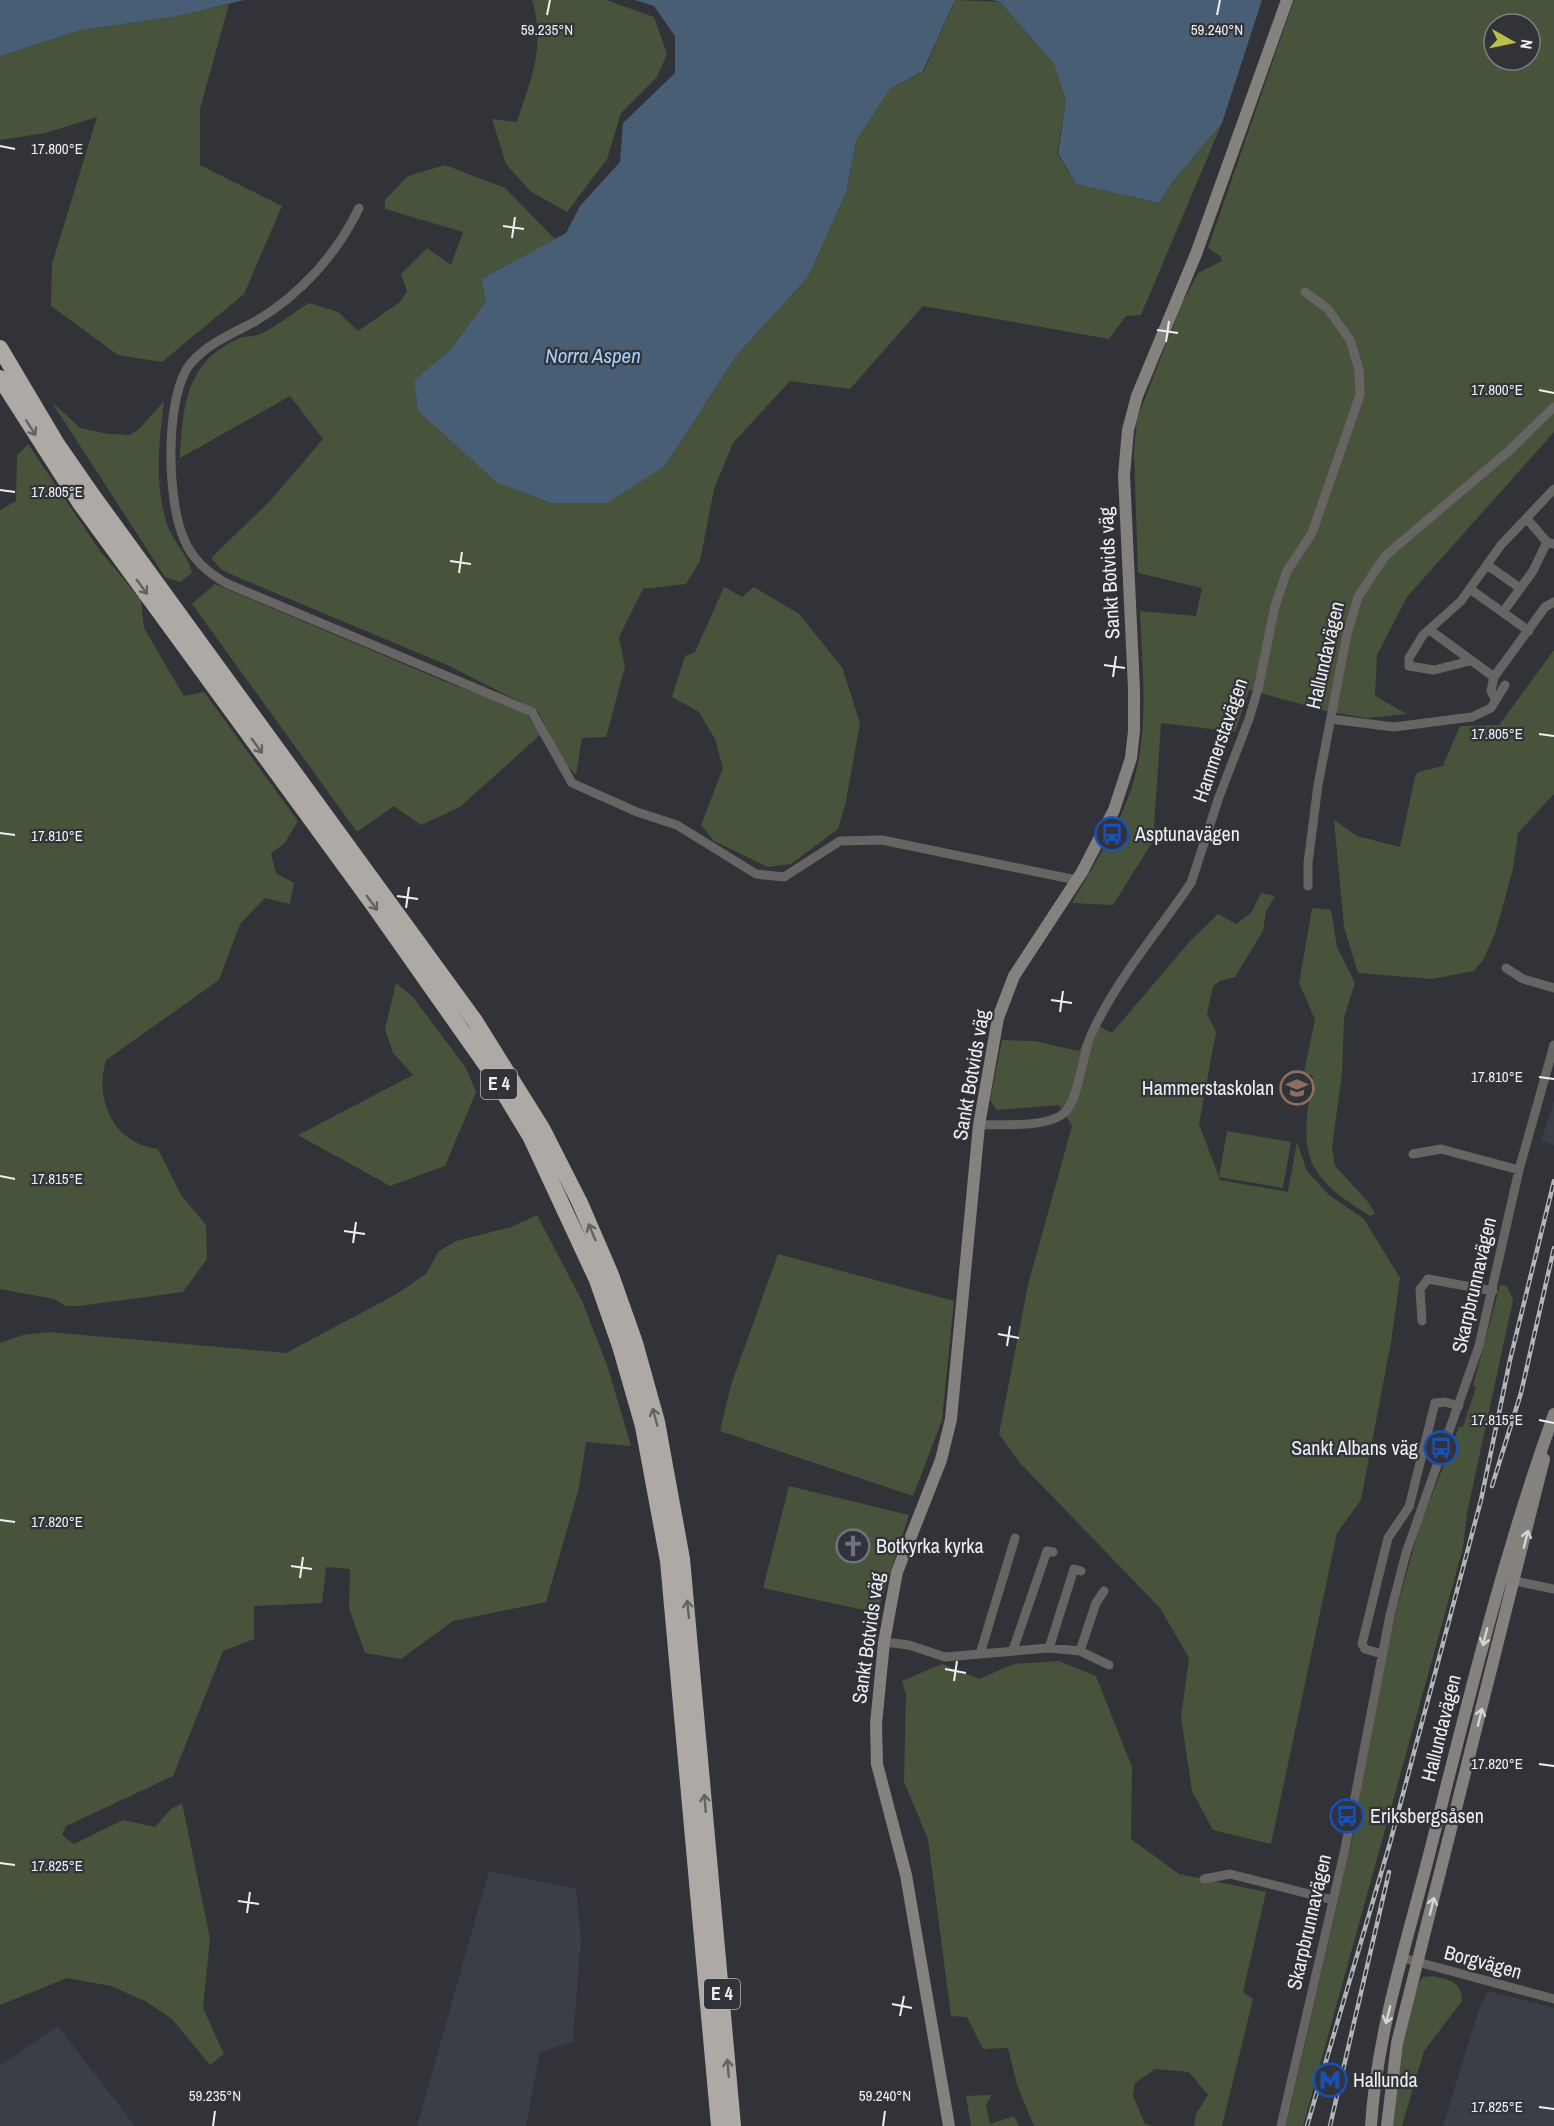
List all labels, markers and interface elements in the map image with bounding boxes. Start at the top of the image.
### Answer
north arrow [1482,12,1542,72]
text: 59.235°N [521,19,573,40]
text: 59.240°N [1191,19,1243,40]
text: N [1515,38,1538,51]
text: 17.800°E [31,138,83,159]
water label: Norra Aspen [545,341,641,370]
text: 17.800°E [1471,379,1523,400]
one-way arrow [25,419,37,436]
text: 17.805°E [31,481,83,502]
street label: Sankt Botvids väg [1092,506,1125,640]
one-way arrow [136,579,149,595]
street label: Hallundavägen [1299,599,1350,711]
street label: Hammerstavägen [1186,674,1253,805]
text: 17.805°E [1471,723,1523,744]
one-way arrow [250,737,263,753]
bus stop icon: Asptunavägen [1094,816,1130,852]
place label: Asptunavägen [1134,820,1240,847]
text: 17.810°E [31,825,83,846]
one-way arrow [366,894,378,910]
street label: Sankt Botvids väg [946,1007,995,1142]
text: 17.810°E [1471,1066,1523,1087]
road number: E 4 [481,1069,517,1099]
school or university icon: Hammerstaskolan [1279,1070,1315,1106]
place label: Hammerstaskolan [1142,1074,1274,1101]
text: 17.815°E [31,1168,83,1189]
street label: Skarpbrunnavägen [1445,1214,1502,1355]
one-way arrow [586,1224,597,1242]
one-way arrow [649,1407,661,1426]
text: 17.815°E [1471,1409,1523,1430]
bus stop icon: Sankt Albans väg [1423,1430,1459,1466]
place label: Sankt Albans väg [1291,1434,1418,1461]
text: 17.820°E [31,1511,83,1532]
church icon: Botkyrka kyrka [835,1528,871,1564]
one-way arrow [1520,1530,1532,1549]
place label: Botkyrka kyrka [876,1532,984,1559]
street label: Sankt Botvids väg [845,1571,890,1705]
one-way arrow [682,1599,693,1619]
one-way arrow [1478,1627,1490,1646]
street label: Hallundavägen [1414,1672,1467,1784]
one-way arrow [1475,1708,1486,1727]
text: 17.820°E [1471,1753,1523,1774]
one-way arrow [699,1793,710,1813]
bus stop icon: Eriksbergsåsen [1329,1798,1365,1834]
place label: Eriksbergsåsen [1370,1802,1484,1829]
street label: Skarpbrunnavägen [1280,1851,1337,1992]
text: 17.825°E [31,1855,83,1876]
one-way arrow [1427,1897,1438,1916]
street label: Borgvägen [1441,1938,1525,1985]
road number: E 4 [704,1979,740,2009]
one-way arrow [1381,2005,1393,2024]
one-way arrow [722,2058,733,2078]
metro station icon: Hallunda [1312,2062,1348,2098]
place label: Hallunda [1353,2066,1418,2093]
text: 59.235°N [189,2085,241,2106]
text: 59.240°N [859,2085,911,2106]
text: 17.825°E [1471,2096,1523,2117]

